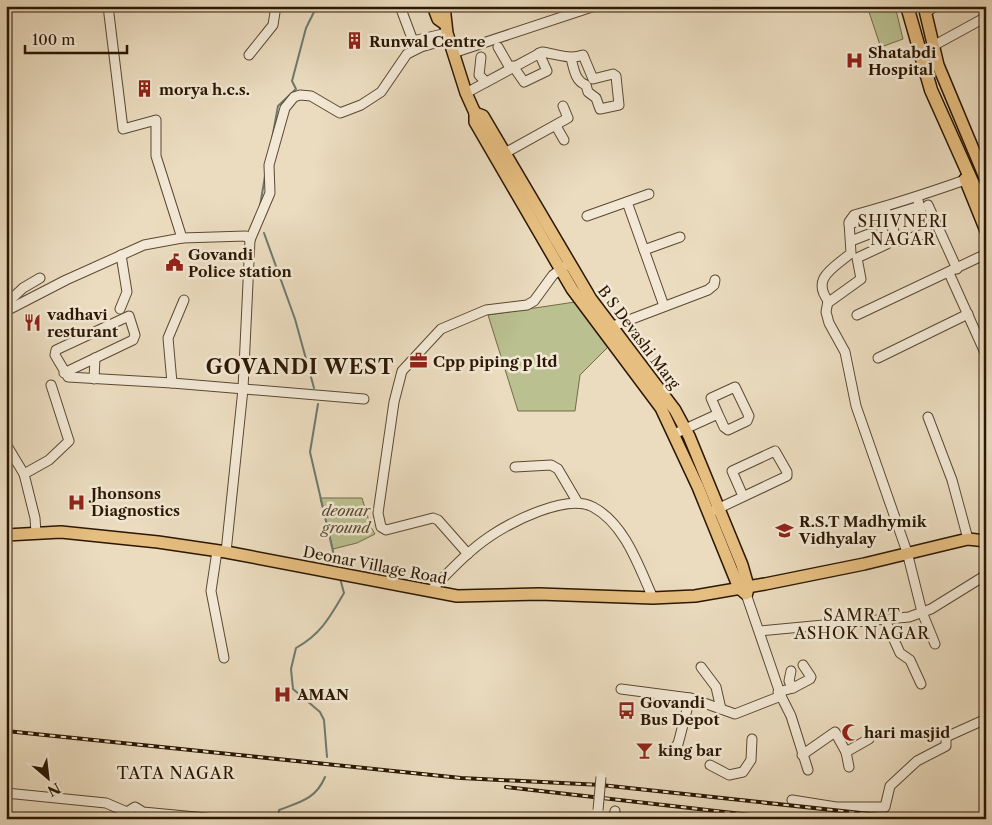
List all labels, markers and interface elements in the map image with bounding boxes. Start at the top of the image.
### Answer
scale bar [25,22,128,54]
text: 100 m [32,30,75,49]
building icon: Runwal Centre [345,31,365,51]
place label: Runwal Centre [369,32,486,51]
place label: Shatabdi Hospital [868,43,937,79]
hospital icon: Shatabdi Hospital [844,51,864,71]
building icon: morya h.c.s. [135,79,155,99]
place label: morya h.c.s. [159,80,250,99]
district label: SHIVNERI NAGAR [858,211,948,249]
place label: Govandi Police station [188,245,293,281]
public building icon: Govandi Police station [164,253,184,273]
street label: B S Devashi Marg [594,281,684,393]
place label: vadhavi resturant [46,305,118,341]
restaurant icon: vadhavi resturant [23,313,43,333]
office icon: Cpp piping p ltd [409,351,429,371]
place label: Cpp piping p ltd [433,352,558,371]
district label: GOVANDI WEST [206,355,394,379]
place label: Jhonsons Diagnostics [88,484,180,520]
hospital icon: Jhonsons Diagnostics [67,492,87,512]
park label: deonar ground [320,501,372,537]
place label: R.S.T Madhymik Vidhyalay [798,512,928,548]
school or university icon: R.S.T Madhymik Vidhyalay [775,520,795,540]
street label: Deonar Village Road [302,542,448,588]
district label: SAMRAT ASHOK NAGAR [793,605,930,643]
hospital icon: AMAN [273,684,293,704]
place label: AMAN [296,685,349,704]
place label: Govandi Bus Depot [640,693,719,729]
bus stop icon: Govandi Bus Depot [616,701,636,721]
mosque icon: hari masjid [840,722,860,742]
place label: hari masjid [864,723,950,742]
bar icon: king bar [634,740,654,760]
place label: king bar [658,741,722,760]
north arrow [22,752,72,802]
district label: TATA NAGAR [117,763,236,783]
text: N [45,779,64,800]

